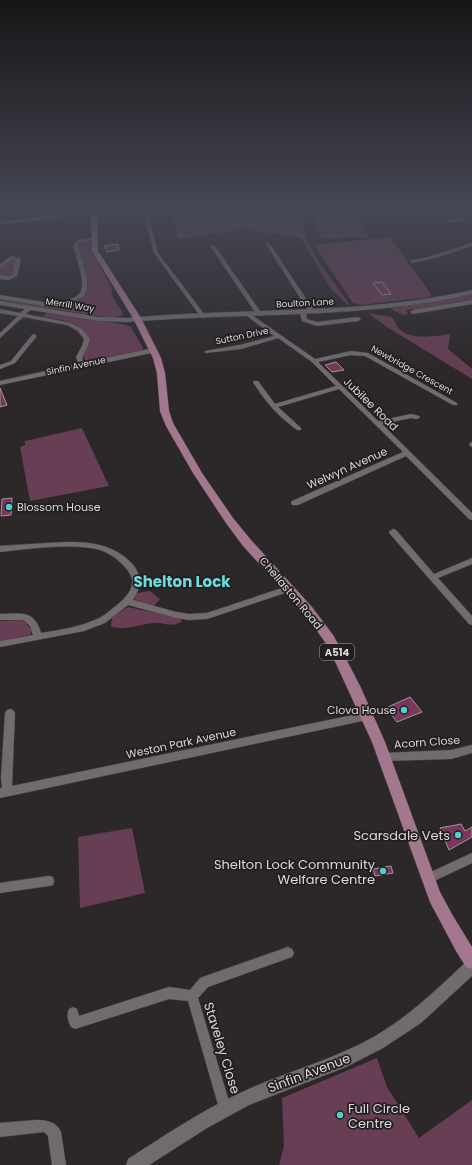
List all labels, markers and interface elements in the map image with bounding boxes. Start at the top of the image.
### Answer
street label: Merrill Way [45,295,95,315]
street label: Boulton Lane [276,295,335,311]
street label: Sutton Drive [214,324,270,347]
street label: Newbridge Crescent [369,343,455,397]
street label: Sinfin Avenue [45,354,107,378]
street label: Jubilee Road [340,374,402,434]
street label: Welwyn Avenue [304,443,390,493]
place label: Blossom House [17,499,101,515]
marker: Blossom House [4,502,14,512]
street label: Chellaston Road [256,553,326,633]
district label: Shelton Lock [134,571,231,592]
road number: A514 [320,644,354,660]
place label: Clova House [327,702,396,718]
marker: Clova House [399,705,409,715]
street label: Weston Park Avenue [124,723,238,762]
street label: Acorn Close [394,732,461,752]
place label: Scarsdale Vets [353,826,450,845]
marker: Scarsdale Vets [453,830,463,840]
place label: Shelton Lock Community Welfare Centre [214,855,376,889]
marker: Shelton Lock Community Welfare Centre [378,866,388,876]
street label: Staveley Close [199,1000,245,1096]
street label: Sinfin Avenue [265,1048,353,1098]
place label: Full Circle Centre [348,1099,410,1133]
marker: Full Circle Centre [335,1110,345,1120]

